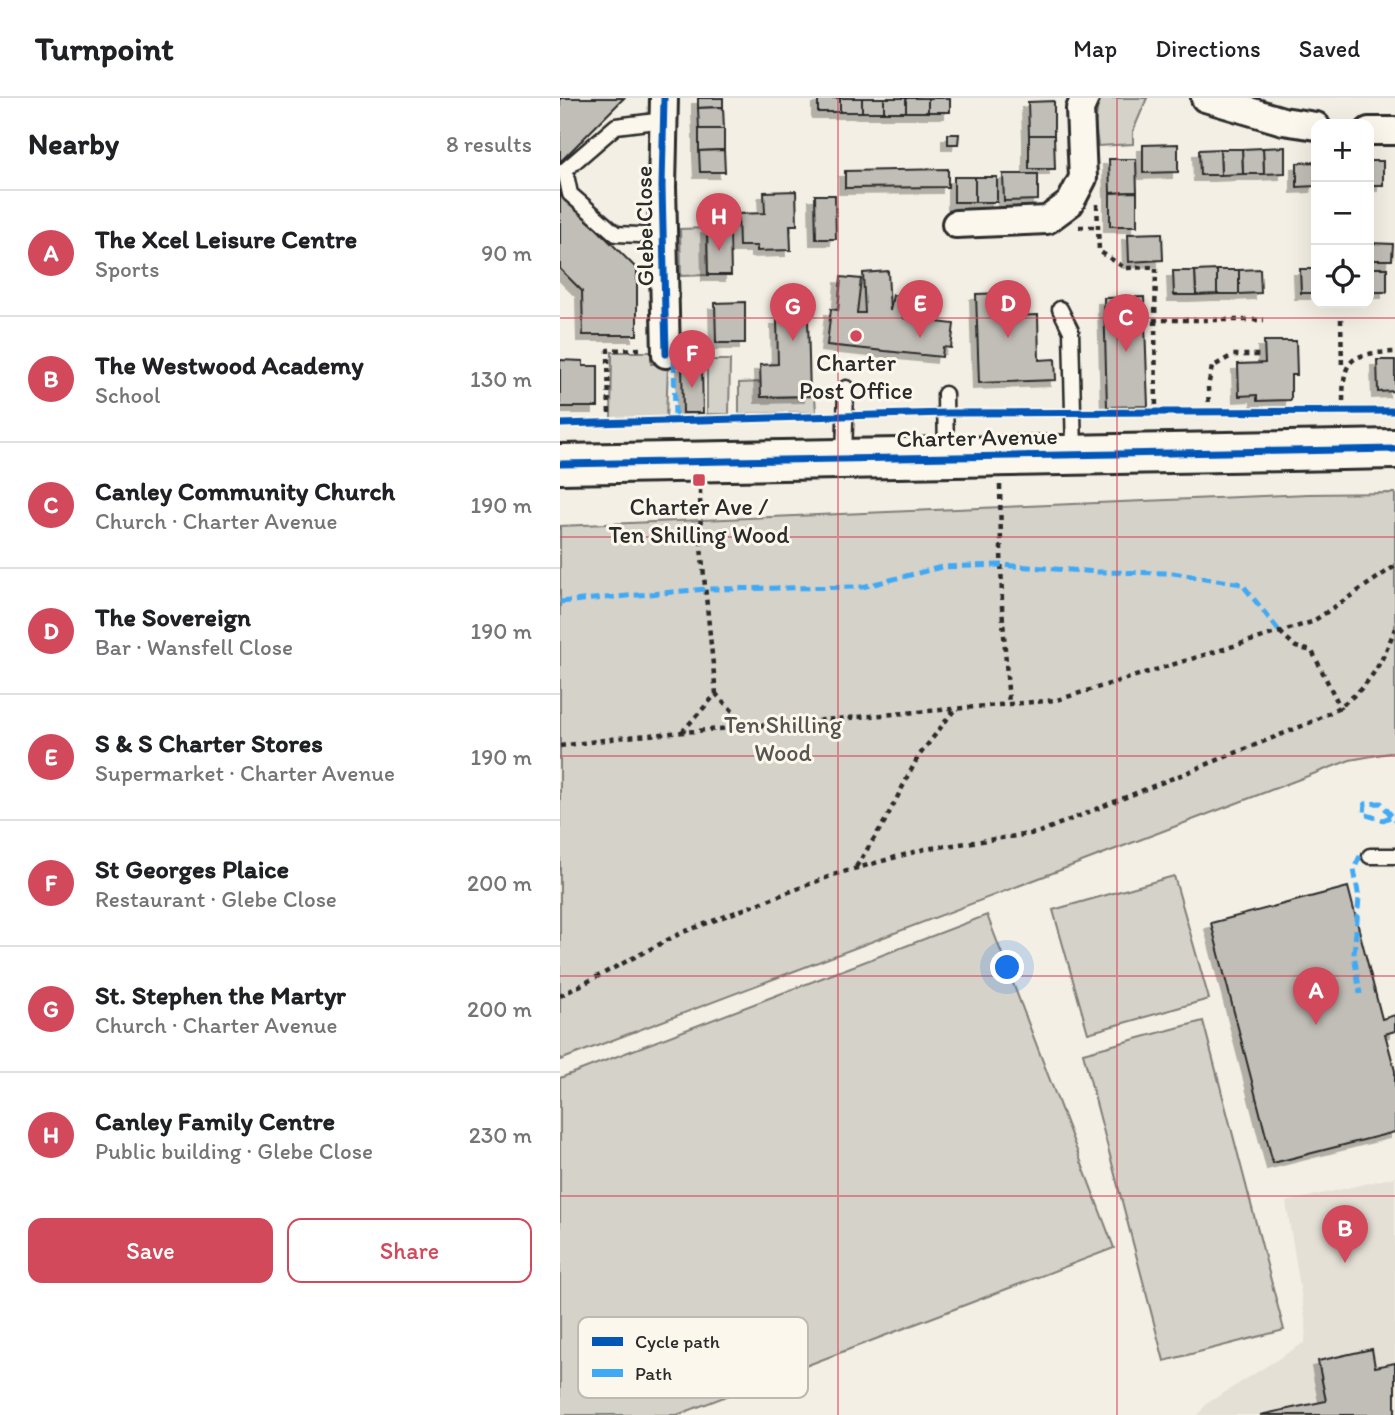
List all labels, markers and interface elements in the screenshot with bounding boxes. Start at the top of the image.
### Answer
text: Turnpoint [35,29,174,68]
text: Map [1073,34,1117,63]
text: Directions [1155,34,1261,63]
text: Saved [1299,34,1360,63]
map controls [1311,119,1374,308]
button: + [1311,119,1374,182]
text: Nearby [28,125,119,162]
text: 8 results [446,130,532,158]
street label: Glebe Close [628,165,660,287]
button: − [1311,182,1374,245]
pin: H [696,193,742,251]
text: The Xcel Leisure Centre [95,223,357,255]
text: A [44,239,58,267]
text: 90 m [481,239,532,267]
button: locate [1311,245,1374,308]
text: Sports [95,255,159,283]
pin: E [897,280,943,338]
pin: D [985,280,1031,338]
pin: G [770,283,816,341]
pin: C [1103,294,1149,352]
marker: Charter Post Office [848,328,864,344]
pin: F [669,330,715,388]
place label: Charter Post Office [799,348,913,405]
text: The Westwood Academy [95,349,363,381]
text: B [44,365,58,393]
text: 130 m [470,365,532,393]
text: School [95,381,160,409]
street label: Charter Avenue [896,421,1058,453]
marker: Charter Ave / Ten Shilling Wood [691,472,707,488]
text: Canley Community Church [95,475,395,507]
text: C [44,491,58,519]
text: 190 m [471,491,532,519]
place label: Charter Ave / Ten Shilling Wood [608,492,790,549]
text: Church · Charter Avenue [95,507,337,535]
text: The Sovereign [95,601,251,633]
text: D [43,617,59,645]
text: 190 m [471,617,532,645]
text: Bar · Wansfell Close [95,633,293,661]
park label: Ten Shilling Wood [724,710,843,767]
text: S & S Charter Stores [95,727,323,759]
text: E [45,743,57,771]
text: 190 m [471,743,532,771]
text: Supermarket · Charter Avenue [95,759,395,787]
text: St Georges Plaice [95,853,289,885]
text: F [45,869,57,897]
text: 200 m [467,869,532,897]
text: Restaurant · Glebe Close [95,885,337,913]
your location [990,950,1024,984]
pin: A [1293,967,1339,1025]
text: St. Stephen the Martyr [95,979,346,1011]
text: G [43,995,59,1023]
text: 200 m [467,995,532,1023]
text: Church · Charter Avenue [95,1011,337,1039]
text: Canley Family Centre [95,1105,335,1137]
text: H [43,1121,59,1149]
text: 230 m [469,1121,532,1149]
text: Public building · Glebe Close [95,1137,373,1165]
pin: B [1322,1205,1368,1263]
button: Save [28,1218,273,1283]
button: Share [287,1218,532,1283]
legend [578,1317,808,1398]
text: Cycle path [635,1330,720,1353]
text: Path [635,1362,672,1385]

